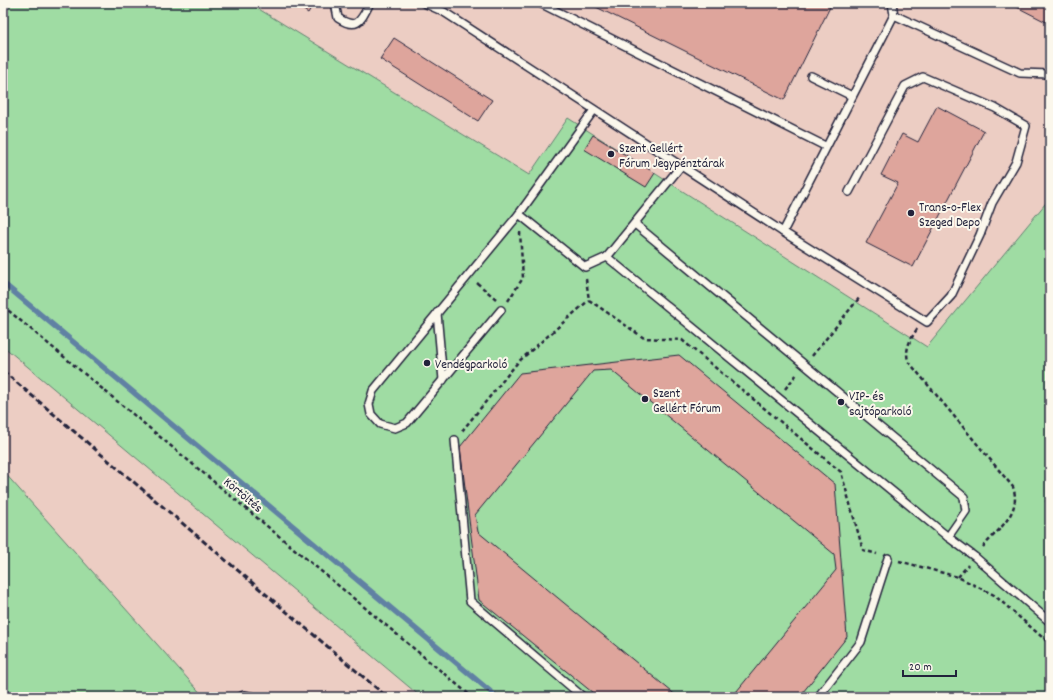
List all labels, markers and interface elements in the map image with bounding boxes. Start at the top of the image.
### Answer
place label: Szent Gellért Fórum Jegypénztárak [619,140,724,174]
marker: Szent Gellért Fórum Jegypénztárak [606,149,616,159]
place label: Trans-o-Flex Szeged Depo [919,199,981,233]
marker: Trans-o-Flex Szeged Depo [906,208,916,218]
place label: Vendégparkoló [435,356,507,375]
marker: Vendégparkoló [422,358,432,368]
place label: Szent Gellért Fórum [653,385,721,419]
place label: VIP- és sajtóparkoló [849,388,912,422]
marker: Szent Gellért Fórum [640,394,650,404]
marker: VIP- és sajtóparkoló [836,397,846,407]
street label: Körtöltés [219,474,266,518]
scale bar [903,652,956,678]
text: 20 m [909,659,932,676]

